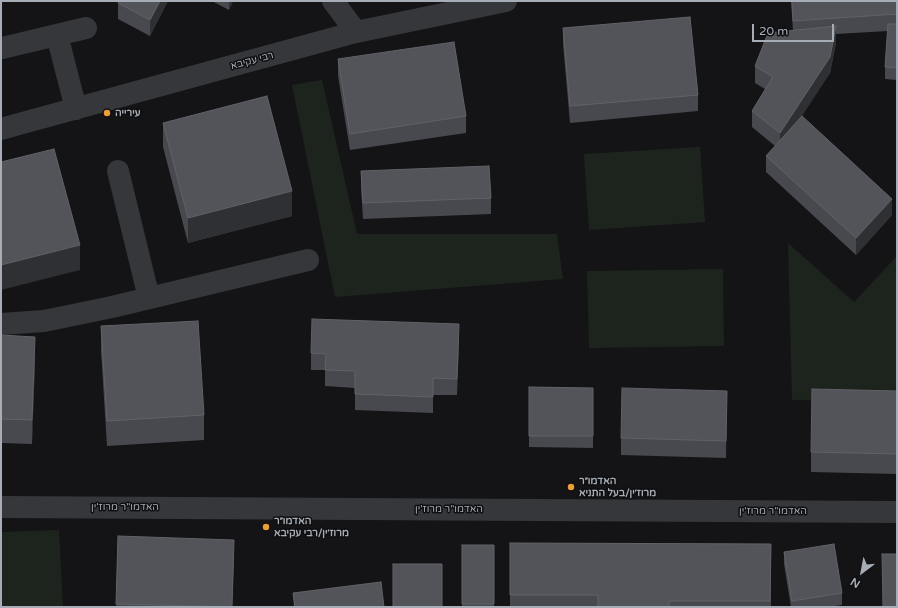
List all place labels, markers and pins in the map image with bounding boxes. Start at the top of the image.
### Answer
place label: עירייה [115,107,141,119]
marker: עירייה [102,108,112,118]
place label: האדמו״ר מרוז׳ין/בעל התניא [579,475,656,498]
marker: האדמו״ר מרוז׳ין/בעל התניא [566,482,576,492]
place label: האדמו״ר מרוז׳ין/רבי עקיבא [274,515,349,538]
marker: האדמו״ר מרוז׳ין/רבי עקיבא [261,522,271,532]

